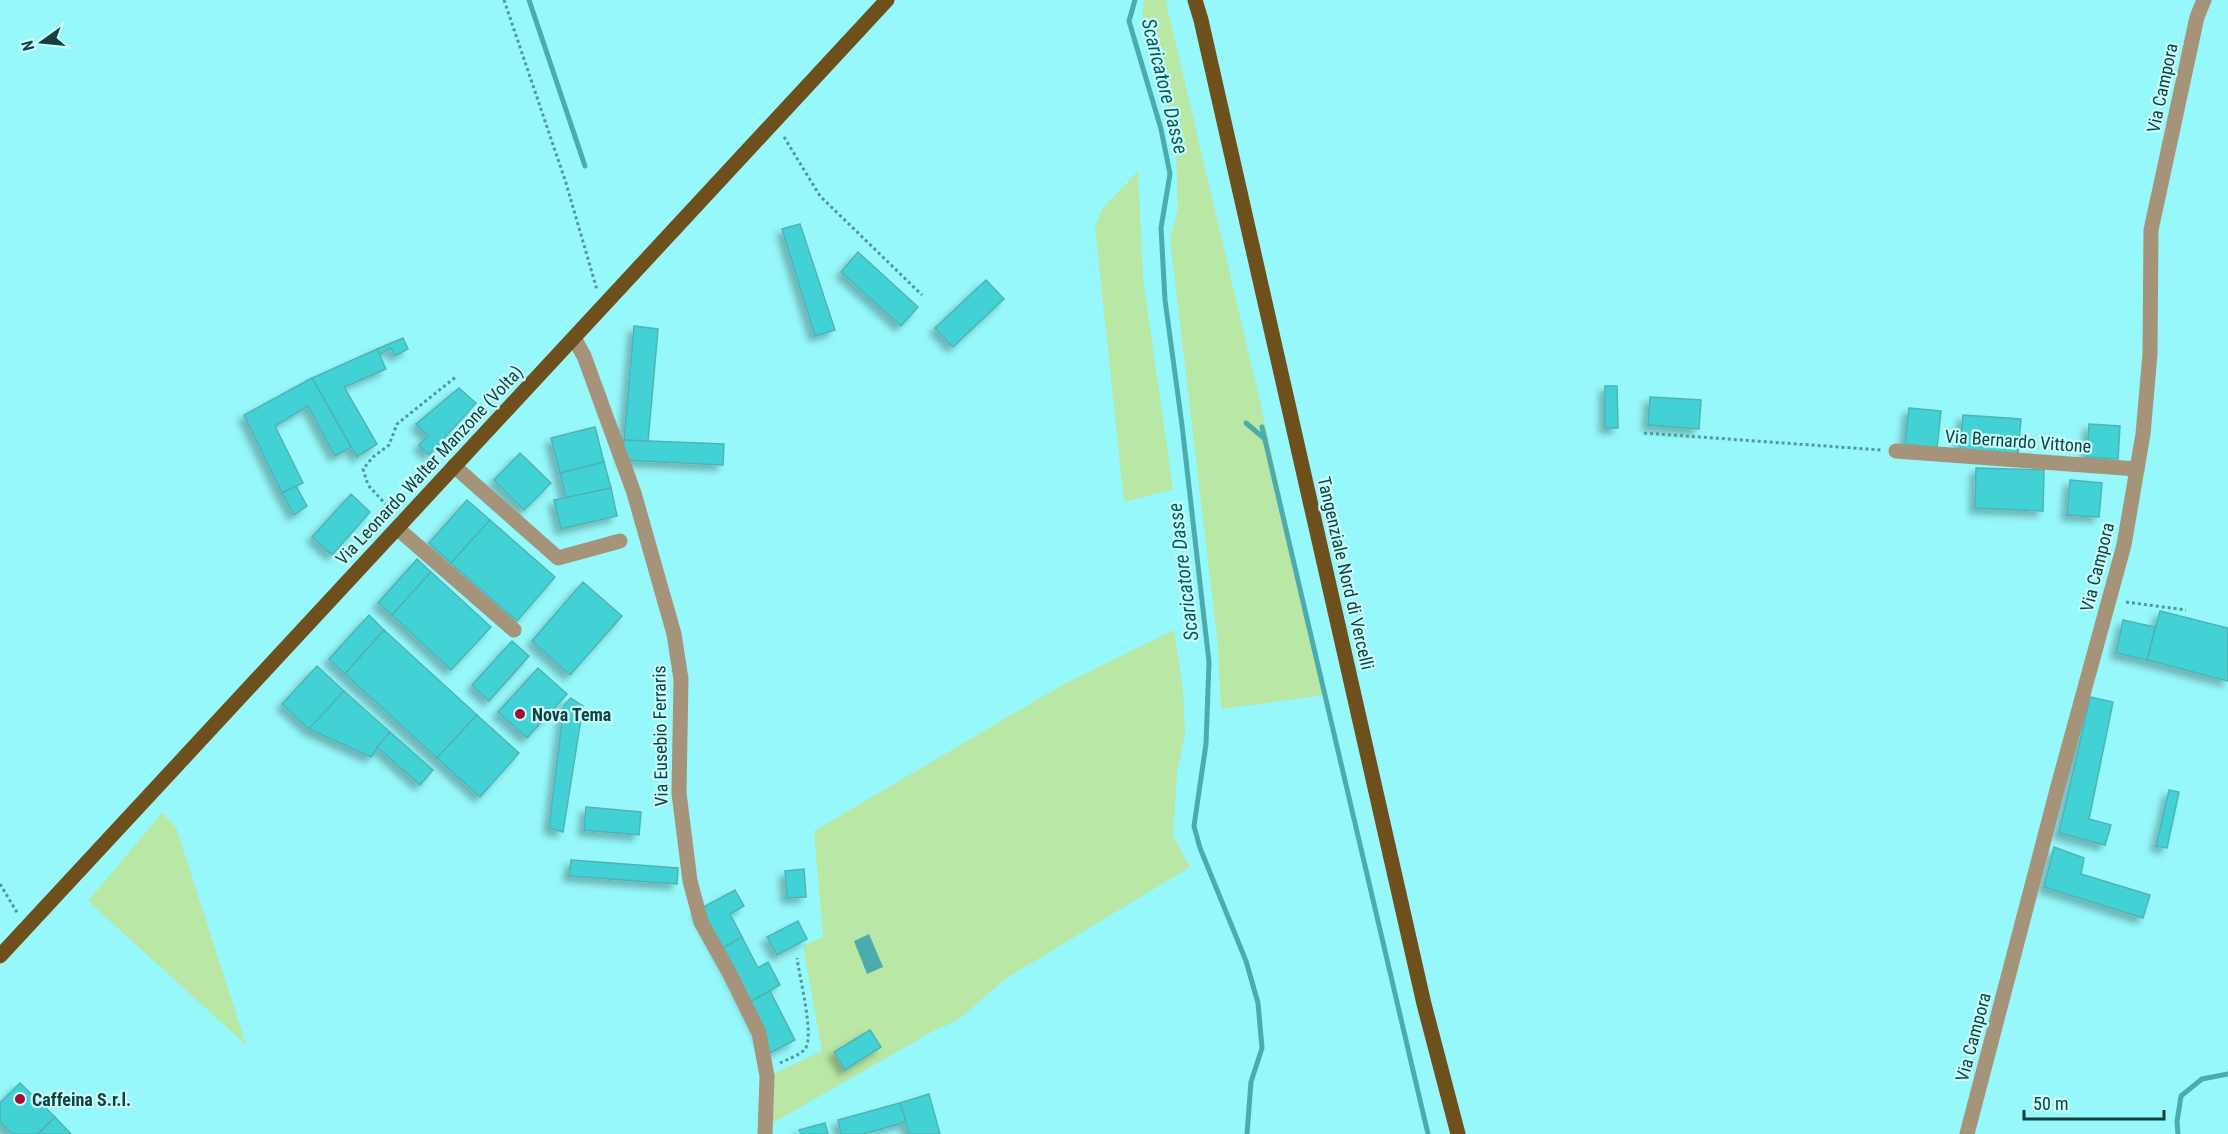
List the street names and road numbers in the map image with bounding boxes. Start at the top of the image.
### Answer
street label: Via Campora [2142,41,2182,135]
street label: Via Leonardo Walter Manzone (Volta) [331,361,528,570]
street label: Via Bernardo Vittone [1944,425,2092,457]
street label: Tangenziale Nord di Vercelli [1314,474,1378,672]
street label: Via Campora [2076,520,2118,614]
street label: Via Eusebio Ferraris [648,665,672,807]
street label: Via Campora [1951,990,1995,1084]

